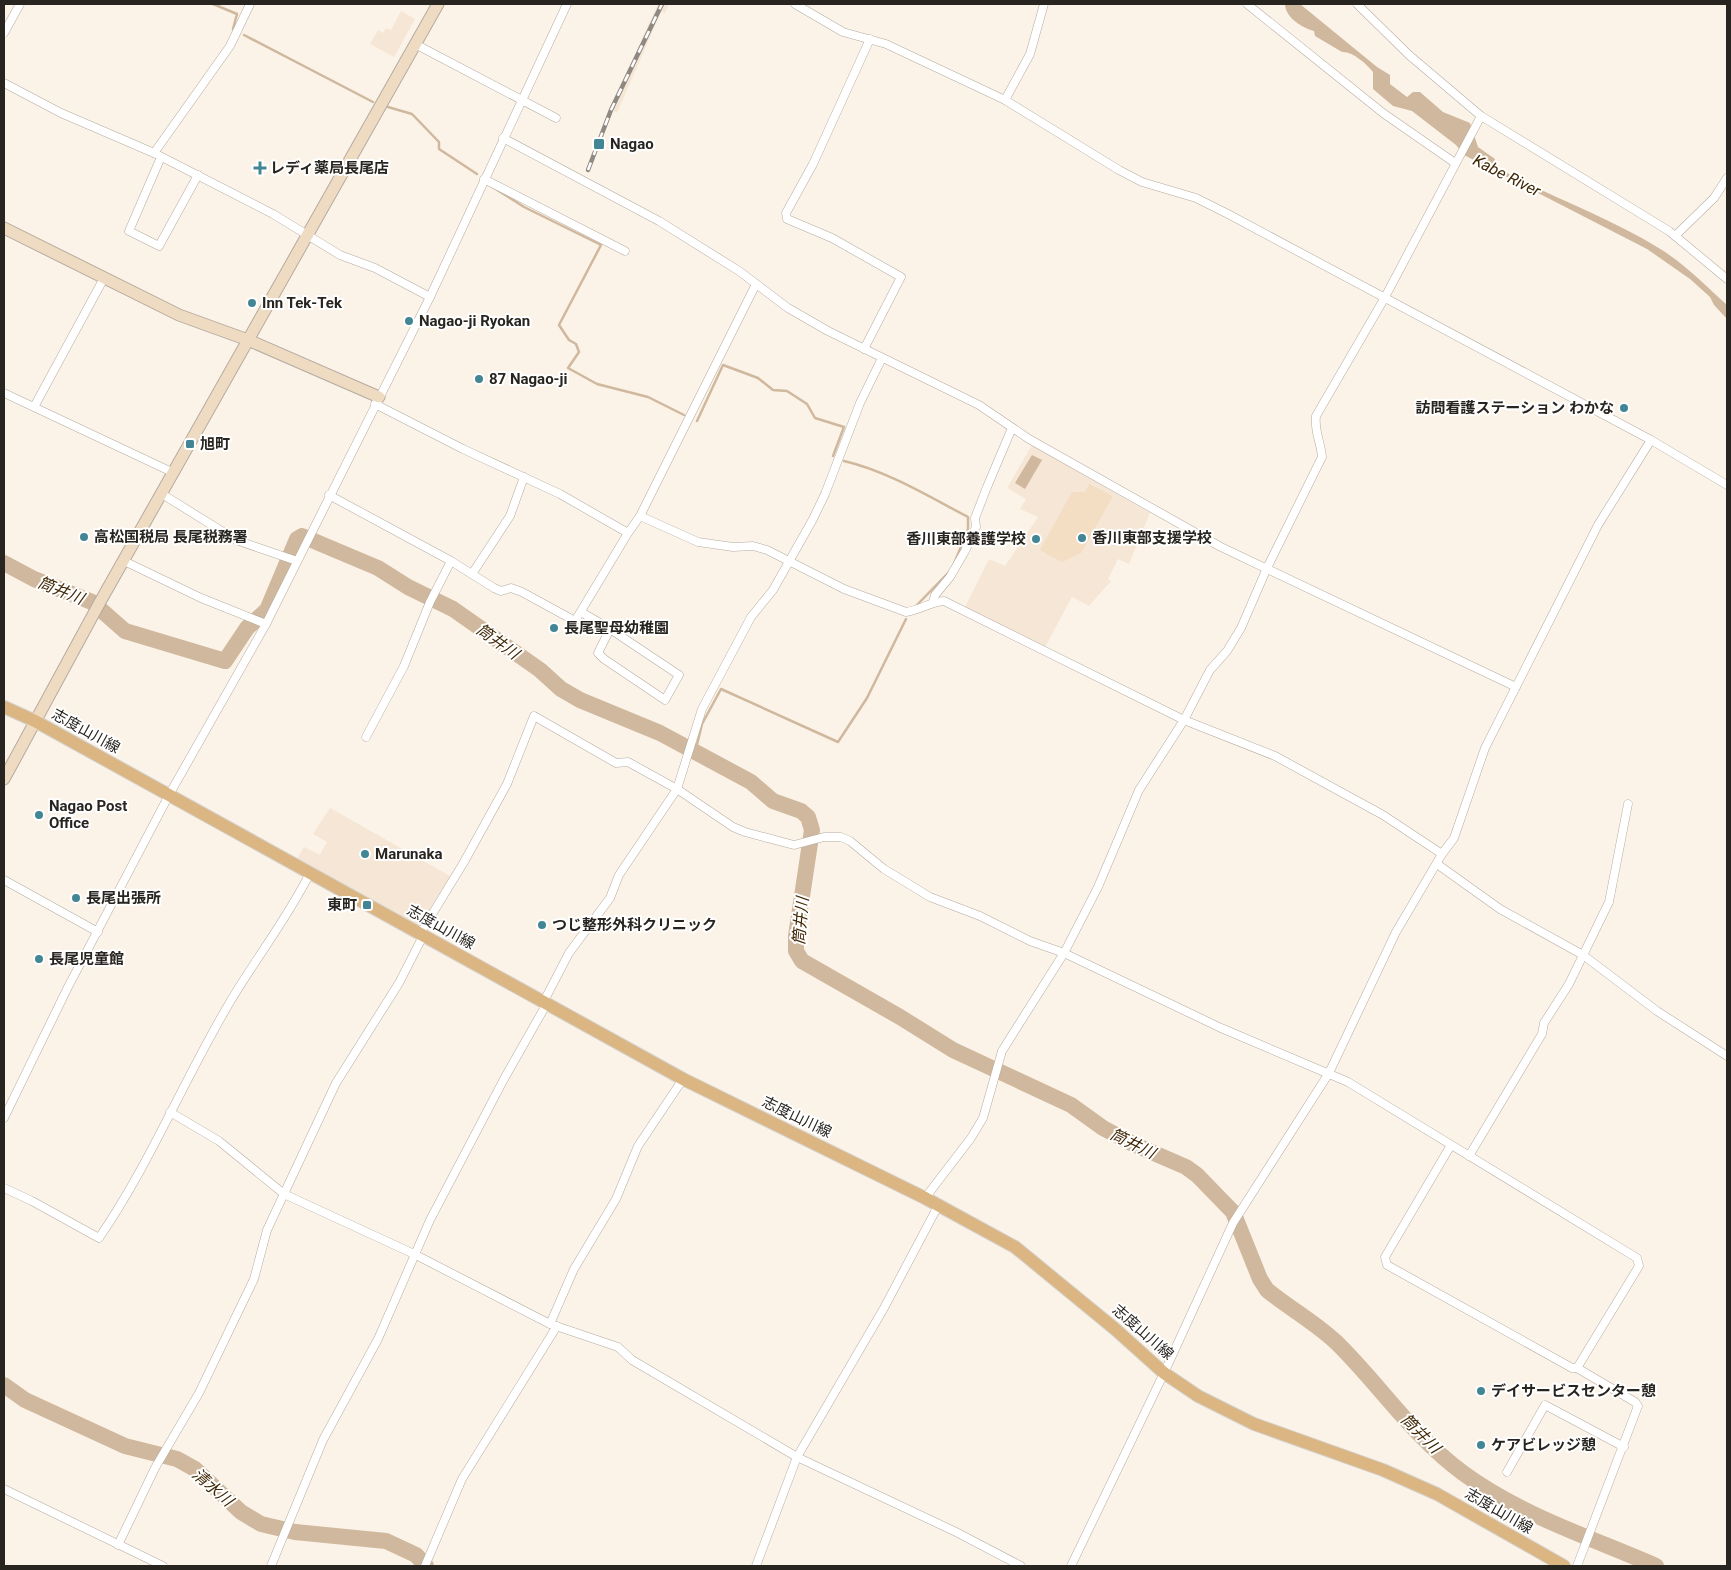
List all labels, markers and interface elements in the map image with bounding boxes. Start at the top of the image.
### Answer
place label: Nagao [610,135,654,153]
marker: Nagao [592,137,606,151]
water label: Kabe River [1470,150,1544,201]
place label: レディ薬局長尾店 [270,159,389,177]
marker: レディ薬局長尾店 [254,162,266,174]
place label: Inn Tek-Tek [262,294,343,312]
marker: Inn Tek-Tek [246,297,258,309]
place label: Nagao-ji Ryokan [419,312,530,330]
marker: Nagao-ji Ryokan [403,315,415,327]
place label: 87 Nagao-ji [489,370,567,388]
marker: 87 Nagao-ji [473,373,485,385]
place label: 訪問看護ステーション わかな [1416,399,1614,417]
marker: 訪問看護ステーション わかな [1618,402,1630,414]
place label: 旭町 [200,435,230,453]
marker: 旭町 [184,438,196,450]
place label: 高松国税局 長尾税務署 [94,528,248,546]
place label: 香川東部支援学校 [1092,529,1212,547]
place label: 香川東部養護学校 [906,530,1026,548]
marker: 高松国税局 長尾税務署 [78,531,90,543]
marker: 香川東部支援学校 [1076,532,1088,544]
marker: 香川東部養護学校 [1030,533,1042,545]
water label: 筒井川 [35,573,88,609]
place label: 長尾聖母幼稚園 [564,619,669,637]
water label: 筒井川 [473,620,524,664]
marker: 長尾聖母幼稚園 [548,622,560,634]
street label: 志度山川線 [49,705,123,757]
place label: Nagao Post Office [49,797,127,832]
marker: Nagao Post Office [33,809,45,821]
place label: Marunaka [375,845,443,863]
marker: Marunaka [359,848,371,860]
place label: 長尾出張所 [86,889,161,907]
marker: 長尾出張所 [70,892,82,904]
water label: 筒井川 [789,894,812,946]
place label: 東町 [327,896,357,914]
marker: 東町 [361,899,373,911]
street label: 志度山川線 [404,901,478,953]
place label: つじ整形外科クリニック [552,916,717,934]
marker: つじ整形外科クリニック [536,919,548,931]
place label: 長尾児童館 [49,950,124,968]
marker: 長尾児童館 [33,953,45,965]
street label: 志度山川線 [759,1092,835,1142]
water label: 筒井川 [1107,1124,1160,1163]
street label: 志度山川線 [1109,1301,1177,1363]
place label: デイサービスセンター憩 [1491,1382,1656,1400]
marker: デイサービスセンター憩 [1475,1385,1487,1397]
water label: 筒井川 [1397,1410,1446,1458]
place label: ケアビレッジ憩 [1491,1436,1596,1454]
marker: ケアビレッジ憩 [1475,1439,1487,1451]
water label: 清水川 [188,1464,239,1512]
street label: 志度山川線 [1462,1484,1536,1538]

